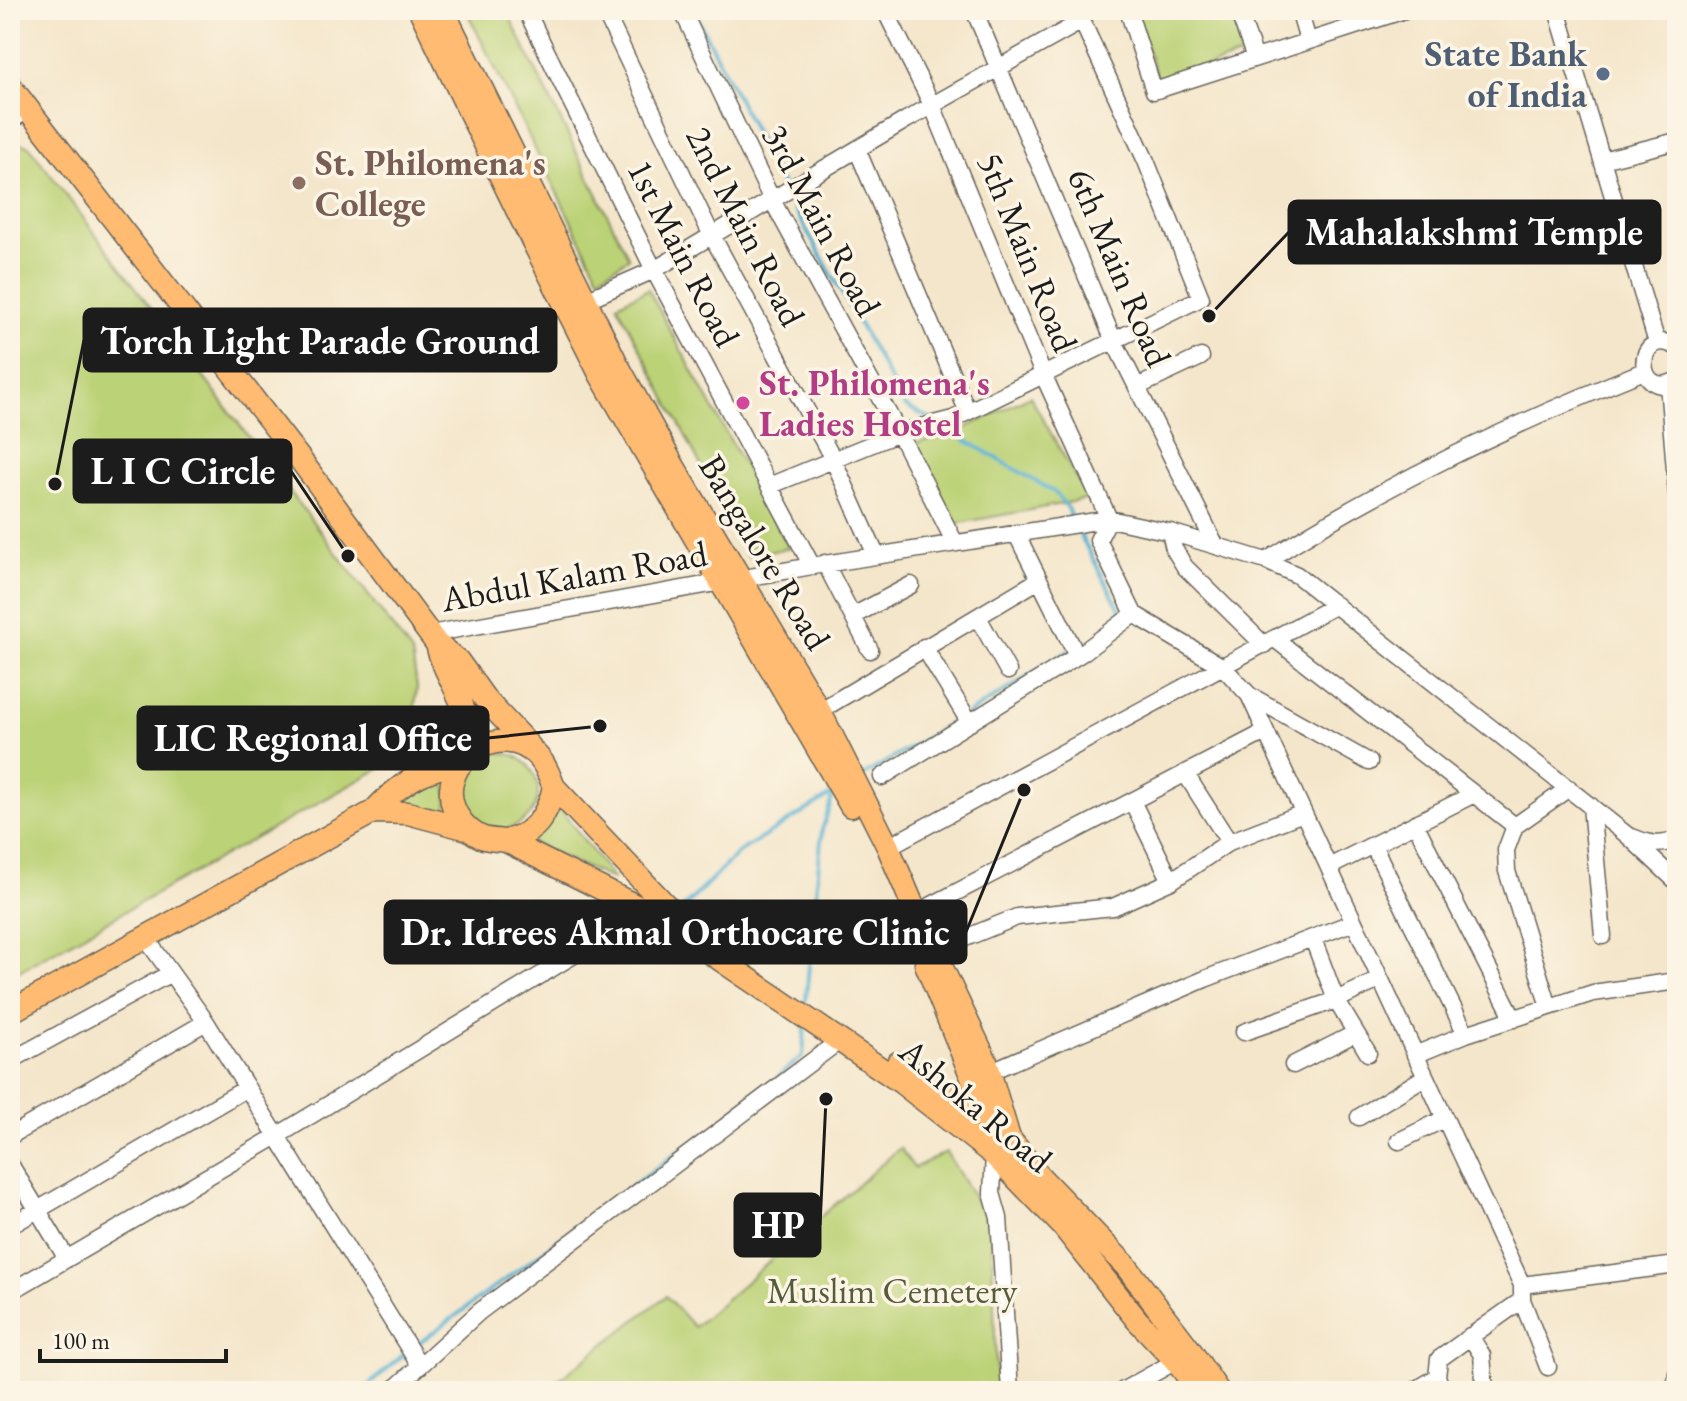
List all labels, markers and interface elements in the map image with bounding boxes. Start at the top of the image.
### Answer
place label: State Bank of India [1425,30,1588,118]
marker: State Bank of India [1594,65,1612,83]
street label: 3rd Main Road [752,116,893,325]
street label: 2nd Main Road [676,118,817,335]
place label: St. Philomena's College [315,139,546,227]
street label: 5th Main Road [967,145,1090,359]
street label: 1st Main Road [617,152,752,355]
street label: 6th Main Road [1057,161,1183,374]
marker: St. Philomena's College [290,174,308,192]
callout: Mahalakshmi Temple [1289,201,1660,263]
text: Mahalakshmi Temple [1305,207,1643,256]
callout: Torch Light Parade Ground [84,309,556,371]
text: Torch Light Parade Ground [100,316,540,365]
place label: St. Philomena's Ladies Hostel [759,359,990,447]
marker: St. Philomena's Ladies Hostel [734,394,752,412]
callout: L I C Circle [74,440,291,502]
text: L I C Circle [91,446,275,495]
street label: Bangalore Road [688,446,842,659]
street label: Abdul Kalam Road [437,529,711,623]
callout: LIC Regional Office [138,707,488,769]
text: LIC Regional Office [154,713,472,762]
callout: Dr. Idrees Akmal Orthocare Clinic [385,901,966,963]
text: Dr. Idrees Akmal Orthocare Clinic [400,907,950,956]
street label: Ashoka Road [889,1027,1063,1183]
callout: HP [735,1194,820,1256]
text: HP [751,1200,805,1249]
park label: Muslim Cemetery [767,1267,1017,1314]
scale bar [40,1313,226,1363]
text: 100 m [52,1325,110,1356]

